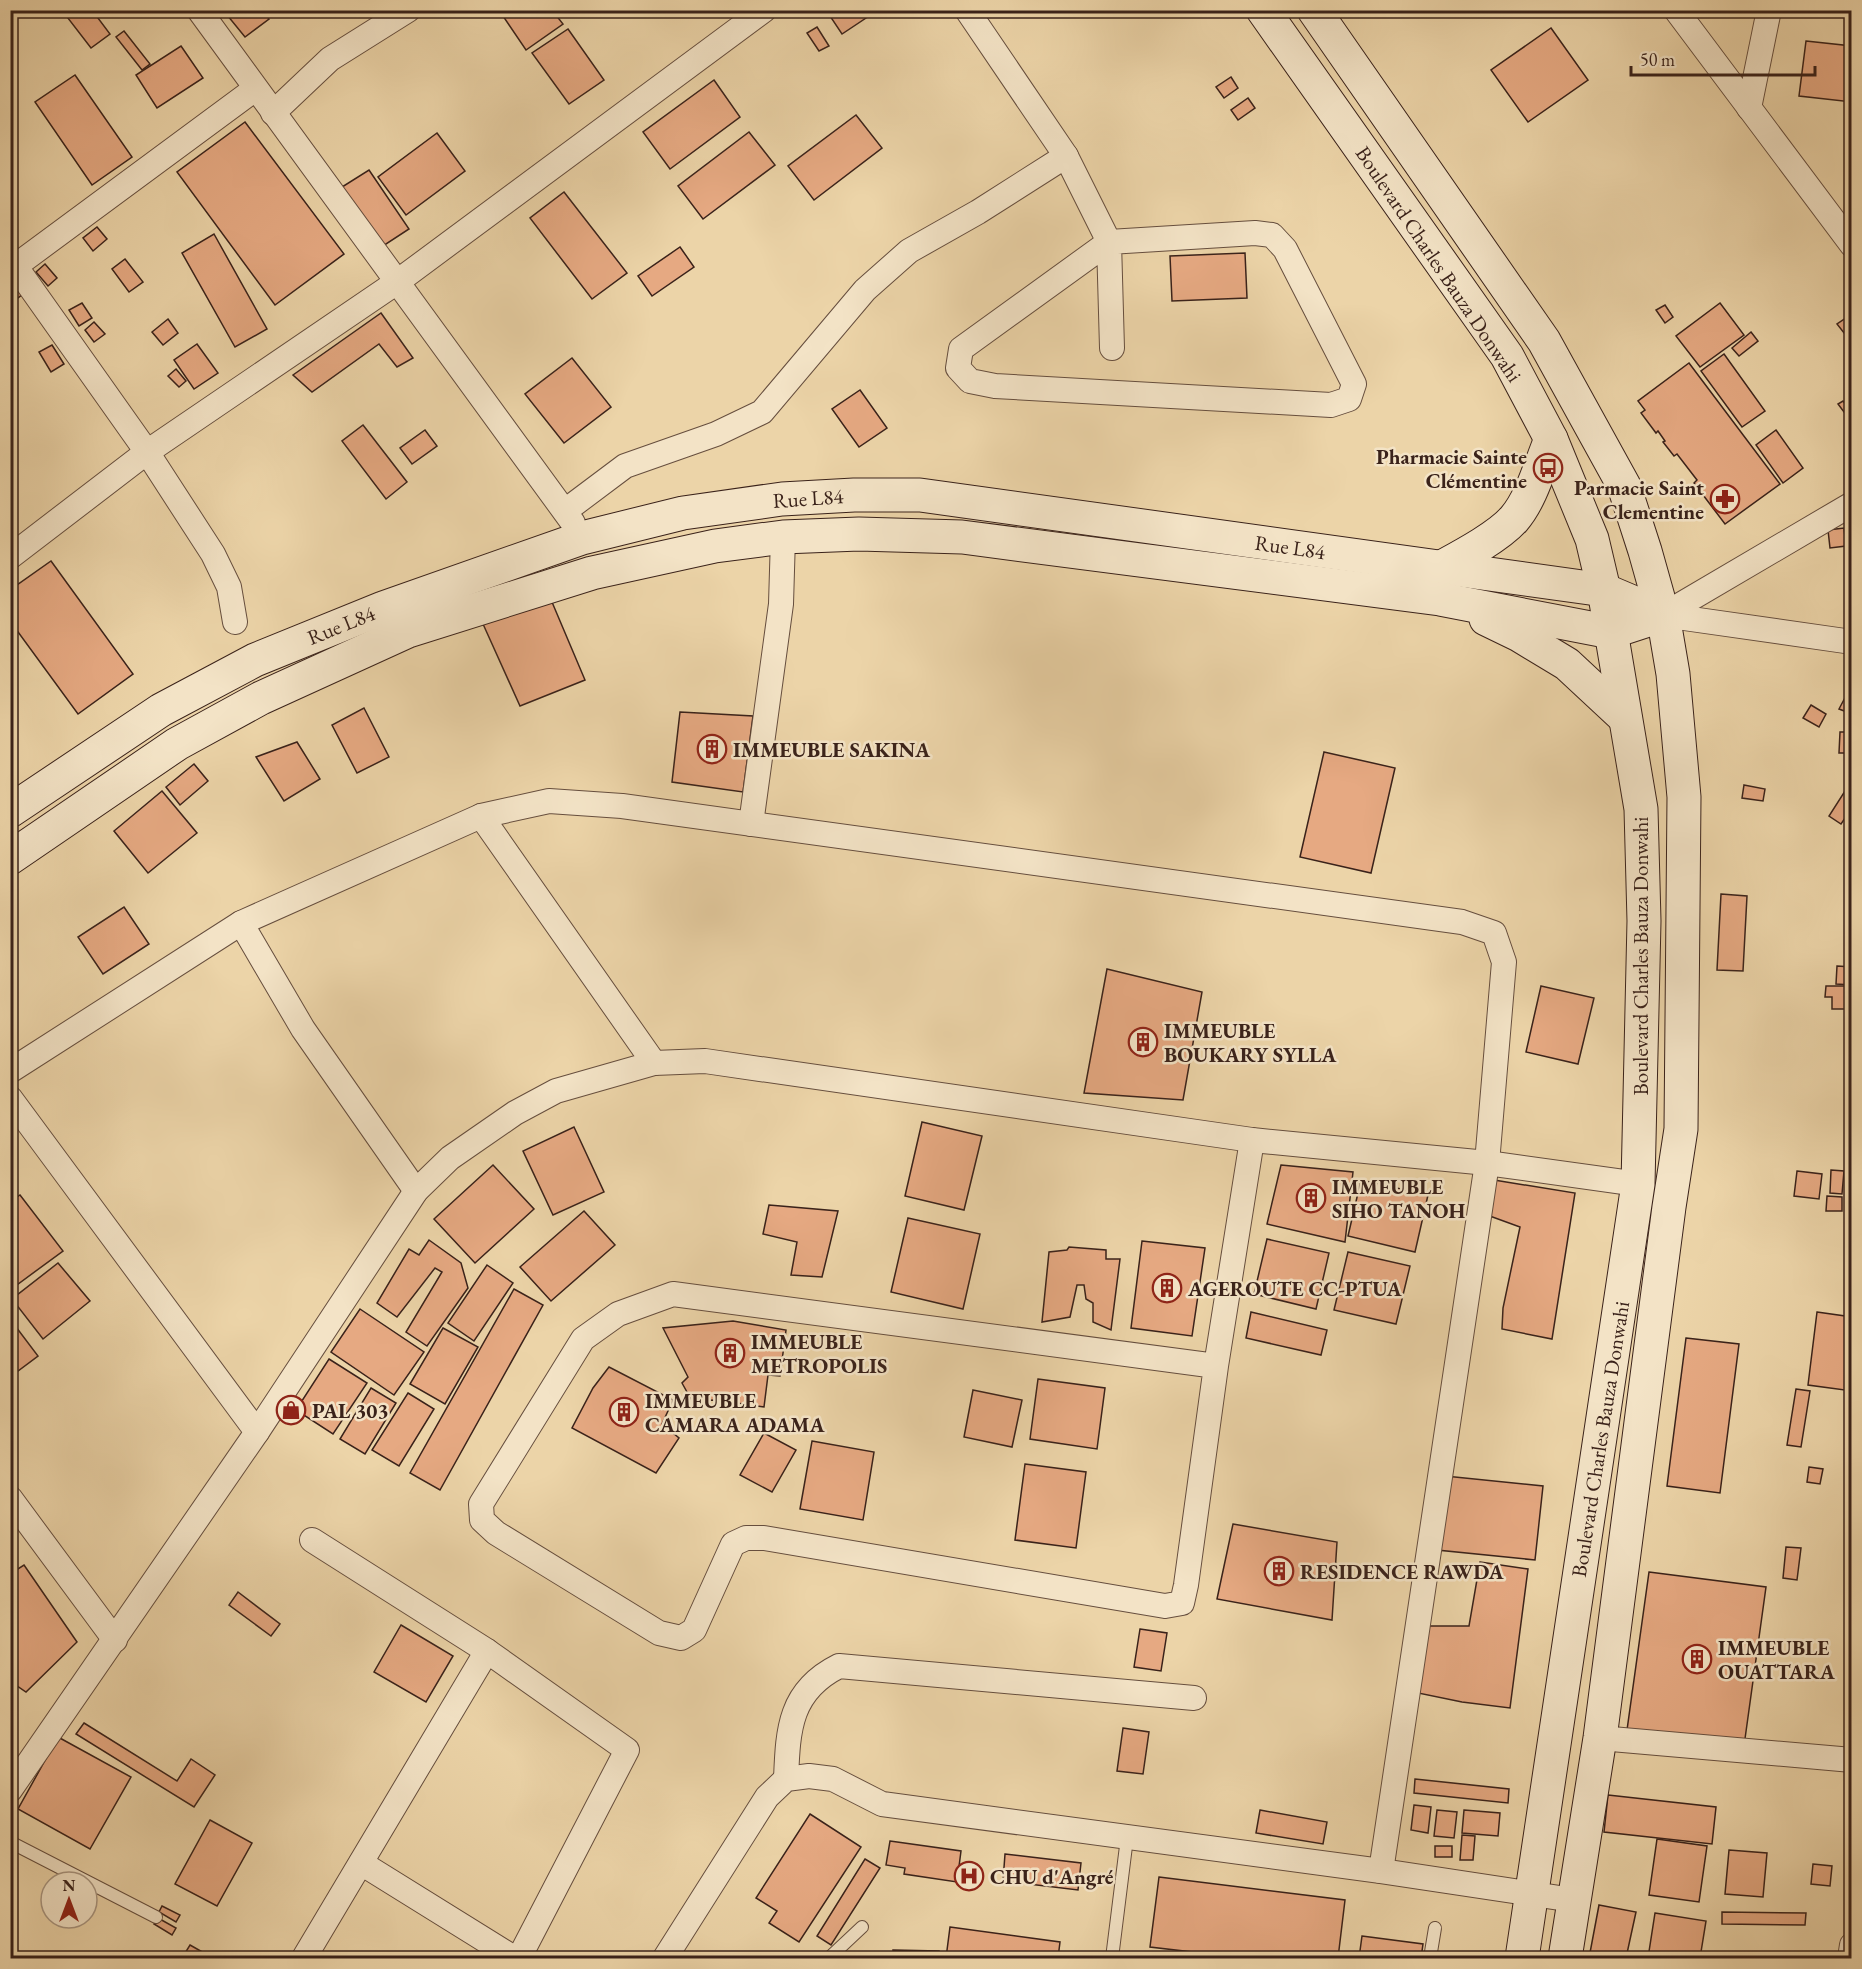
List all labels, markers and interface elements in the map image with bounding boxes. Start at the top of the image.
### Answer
scale bar [1631,39,1816,77]
text: 50 m [1640,48,1675,71]
street label: Boulevard Charles Bauza Donwahi [1350,141,1528,387]
place label: Pharmacie Sainte Clémentine [1376,443,1527,494]
bus stop icon: Pharmacie Sainte Clémentine [1532,452,1564,484]
place label: Parmacie Saint Clementine [1574,474,1704,525]
street label: Rue L84 [772,482,845,514]
pharmacy icon: Parmacie Saint Clementine [1709,483,1741,515]
street label: Rue L84 [1253,529,1328,565]
street label: Rue L84 [303,599,380,651]
building icon: IMMEUBLE SAKINA [696,733,728,765]
place label: IMMEUBLE SAKINA [733,736,931,763]
street label: Boulevard Charles Bauza Donwahi [1627,817,1654,1095]
place label: IMMEUBLE BOUKARY SYLLA [1164,1017,1337,1068]
building icon: IMMEUBLE BOUKARY SYLLA [1127,1026,1159,1058]
place label: IMMEUBLE SIHO TANOH [1332,1173,1465,1224]
building icon: IMMEUBLE SIHO TANOH [1295,1182,1327,1214]
building icon: AGEROUTE CC-PTUA [1151,1272,1183,1304]
place label: AGEROUTE CC-PTUA [1187,1275,1403,1302]
street label: Boulevard Charles Bauza Donwahi [1565,1299,1635,1579]
place label: IMMEUBLE METROPOLIS [751,1328,887,1379]
building icon: IMMEUBLE METROPOLIS [714,1337,746,1369]
place label: IMMEUBLE CAMARA ADAMA [645,1387,826,1438]
shop icon: PAL 303 [275,1394,307,1426]
building icon: IMMEUBLE CAMARA ADAMA [608,1396,640,1428]
place label: PAL 303 [312,1397,389,1424]
building icon: RESIDENCE RAWDA [1263,1555,1295,1587]
place label: RESIDENCE RAWDA [1300,1558,1504,1585]
place label: IMMEUBLE OUATTARA [1718,1634,1836,1685]
building icon: IMMEUBLE OUATTARA [1681,1643,1713,1675]
hospital icon: CHU d'Angré [953,1860,985,1892]
place label: CHU d'Angré [990,1863,1114,1890]
north arrow [39,1870,99,1930]
text: N [63,1875,76,1896]

